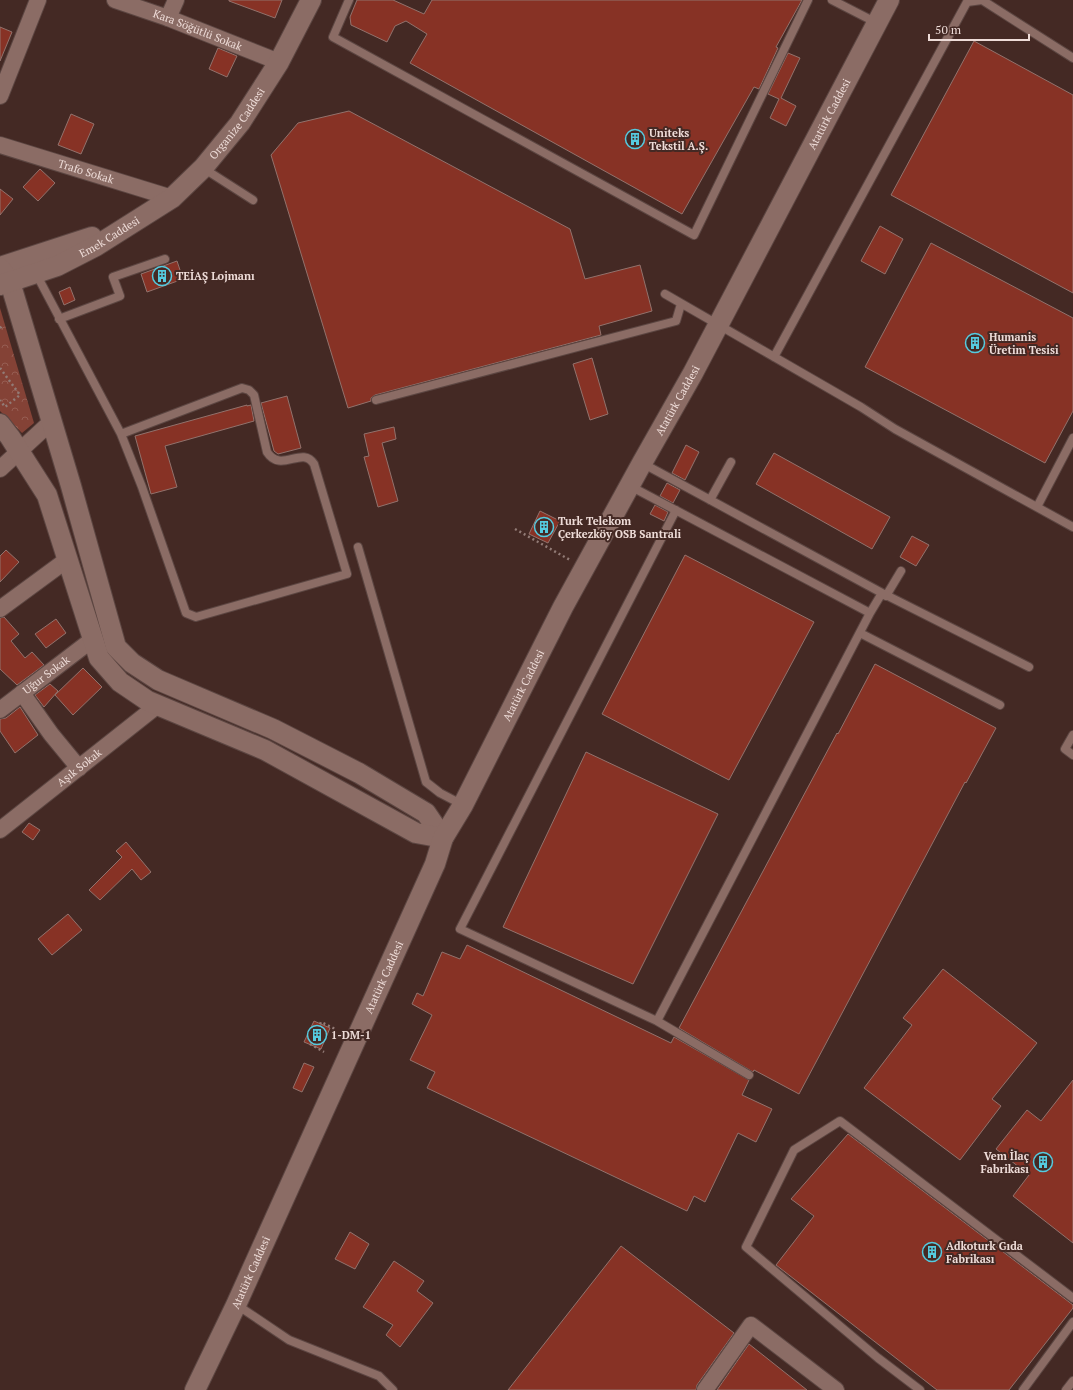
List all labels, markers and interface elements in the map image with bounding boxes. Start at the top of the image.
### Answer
street label: Kara Söğütlü Sokak [151,6,245,54]
scale bar [929,16,1029,42]
text: 50 m [935,22,962,37]
street label: Atatürk Caddesi [805,76,853,152]
street label: Organize Caddesi [206,85,268,162]
place label: Uniteks Tekstil A.Ş. [649,126,708,154]
building icon: Uniteks Tekstil A.Ş. [624,128,646,150]
street label: Trafo Sokak [56,156,116,187]
street label: Emek Caddesi [77,213,142,260]
building icon: TEİAŞ Lojmanı [151,265,173,287]
place label: TEİAŞ Lojmanı [176,269,255,284]
place label: Humanis Üretim Tesisi [989,330,1059,357]
building icon: Humanis Üretim Tesisi [964,332,986,354]
street label: Atatürk Caddesi [652,363,703,438]
place label: Turk Telekom Çerkezköy OSB Santrali [558,514,682,541]
building icon: Turk Telekom Çerkezköy OSB Santrali [533,516,555,538]
street label: Atatürk Caddesi [500,647,547,723]
street label: Uğur Sokak [20,652,73,697]
street label: Aşık Sokak [54,745,105,789]
street label: Atatürk Caddesi [361,939,406,1016]
building icon: 1-DM-1 [306,1024,328,1046]
place label: 1-DM-1 [331,1028,371,1042]
place label: Vem İlaç Fabrikası [981,1149,1030,1176]
building icon: Vem İlaç Fabrikası [1032,1151,1054,1173]
street label: Atatürk Caddesi [228,1234,273,1311]
place label: Adkoturk Gıda Fabrikası [946,1239,1023,1266]
building icon: Adkoturk Gıda Fabrikası [921,1241,943,1263]

